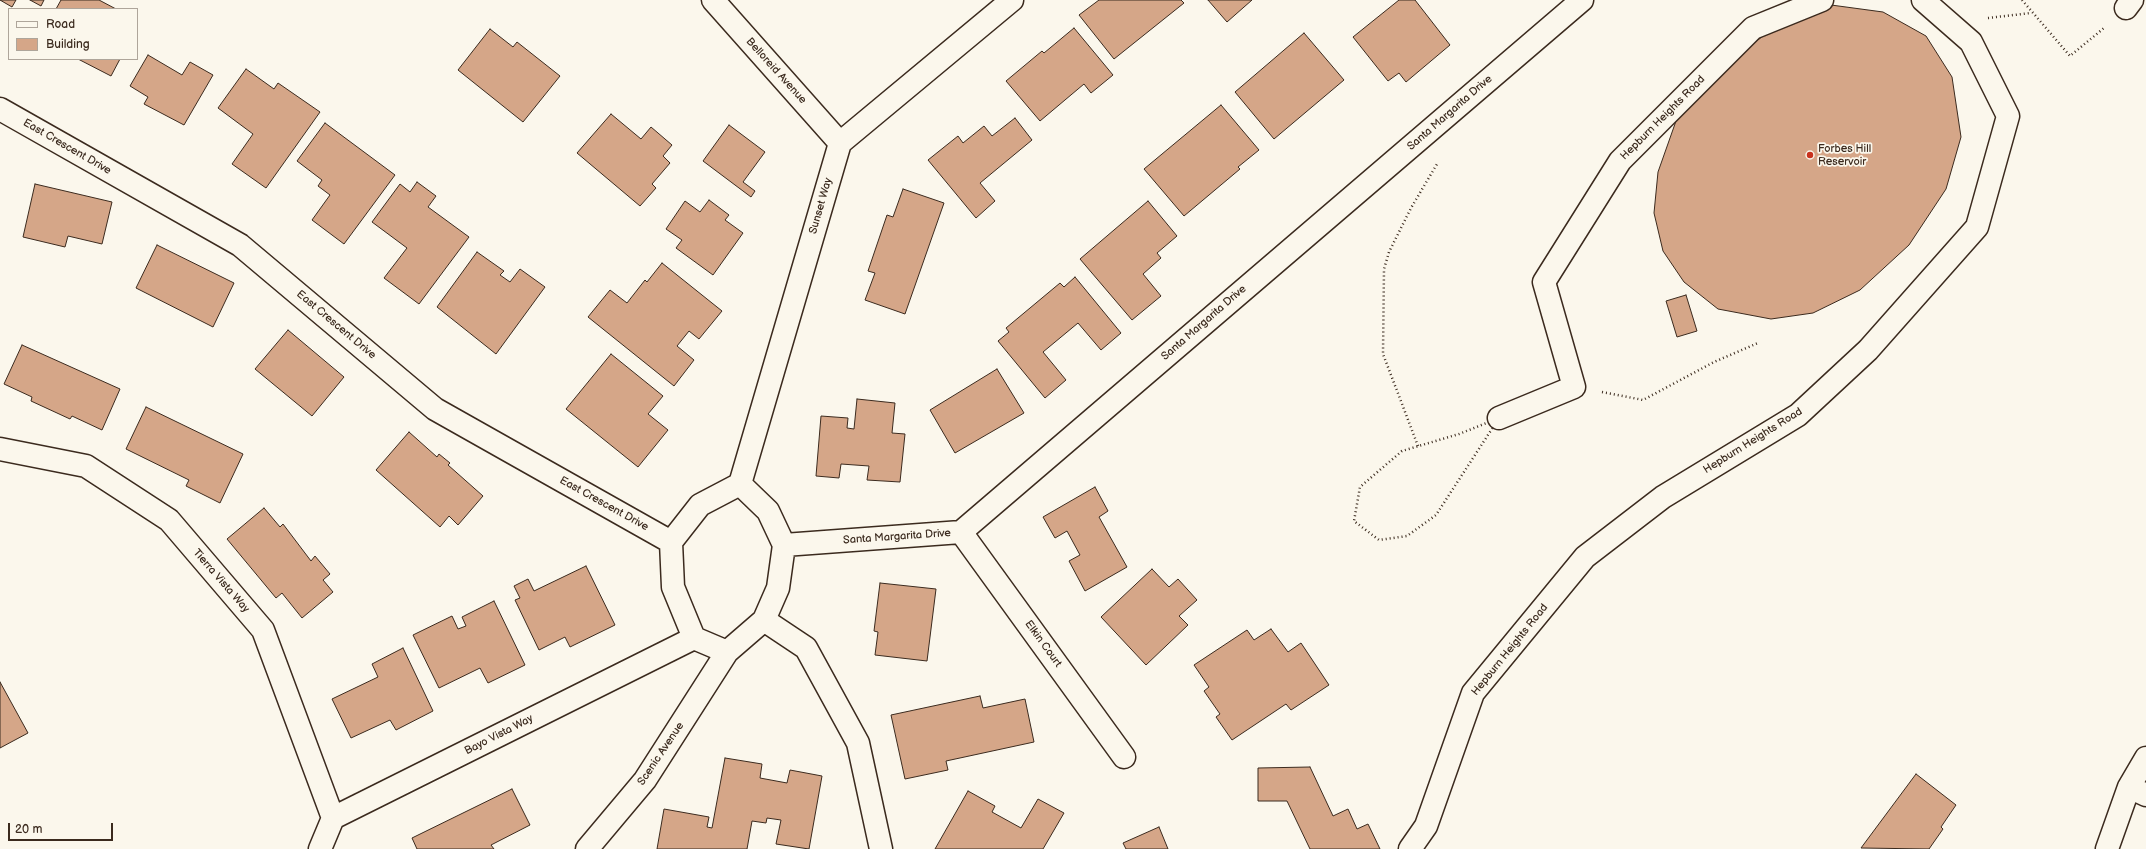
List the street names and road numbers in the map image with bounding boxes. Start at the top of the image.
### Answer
street label: Belloreid Avenue [743,35,809,107]
street label: Santa Margarita Drive [1405,73,1495,153]
street label: Hepburn Heights Road [1618,73,1708,163]
street label: East Crescent Drive [21,116,113,178]
street label: Sunset Way [807,176,835,236]
street label: Santa Margarita Drive [1159,283,1249,363]
street label: East Crescent Drive [294,288,378,362]
street label: Hepburn Heights Road [1701,405,1805,477]
street label: East Crescent Drive [557,474,651,534]
street label: Santa Margarita Drive [843,527,951,547]
street label: Tierra Vista Way [190,547,252,615]
street label: Hepburn Heights Road [1469,601,1551,699]
street label: Elkin Court [1022,618,1064,670]
street label: Bayo Vista Way [462,712,536,758]
street label: Scenic Avenue [635,720,687,788]

